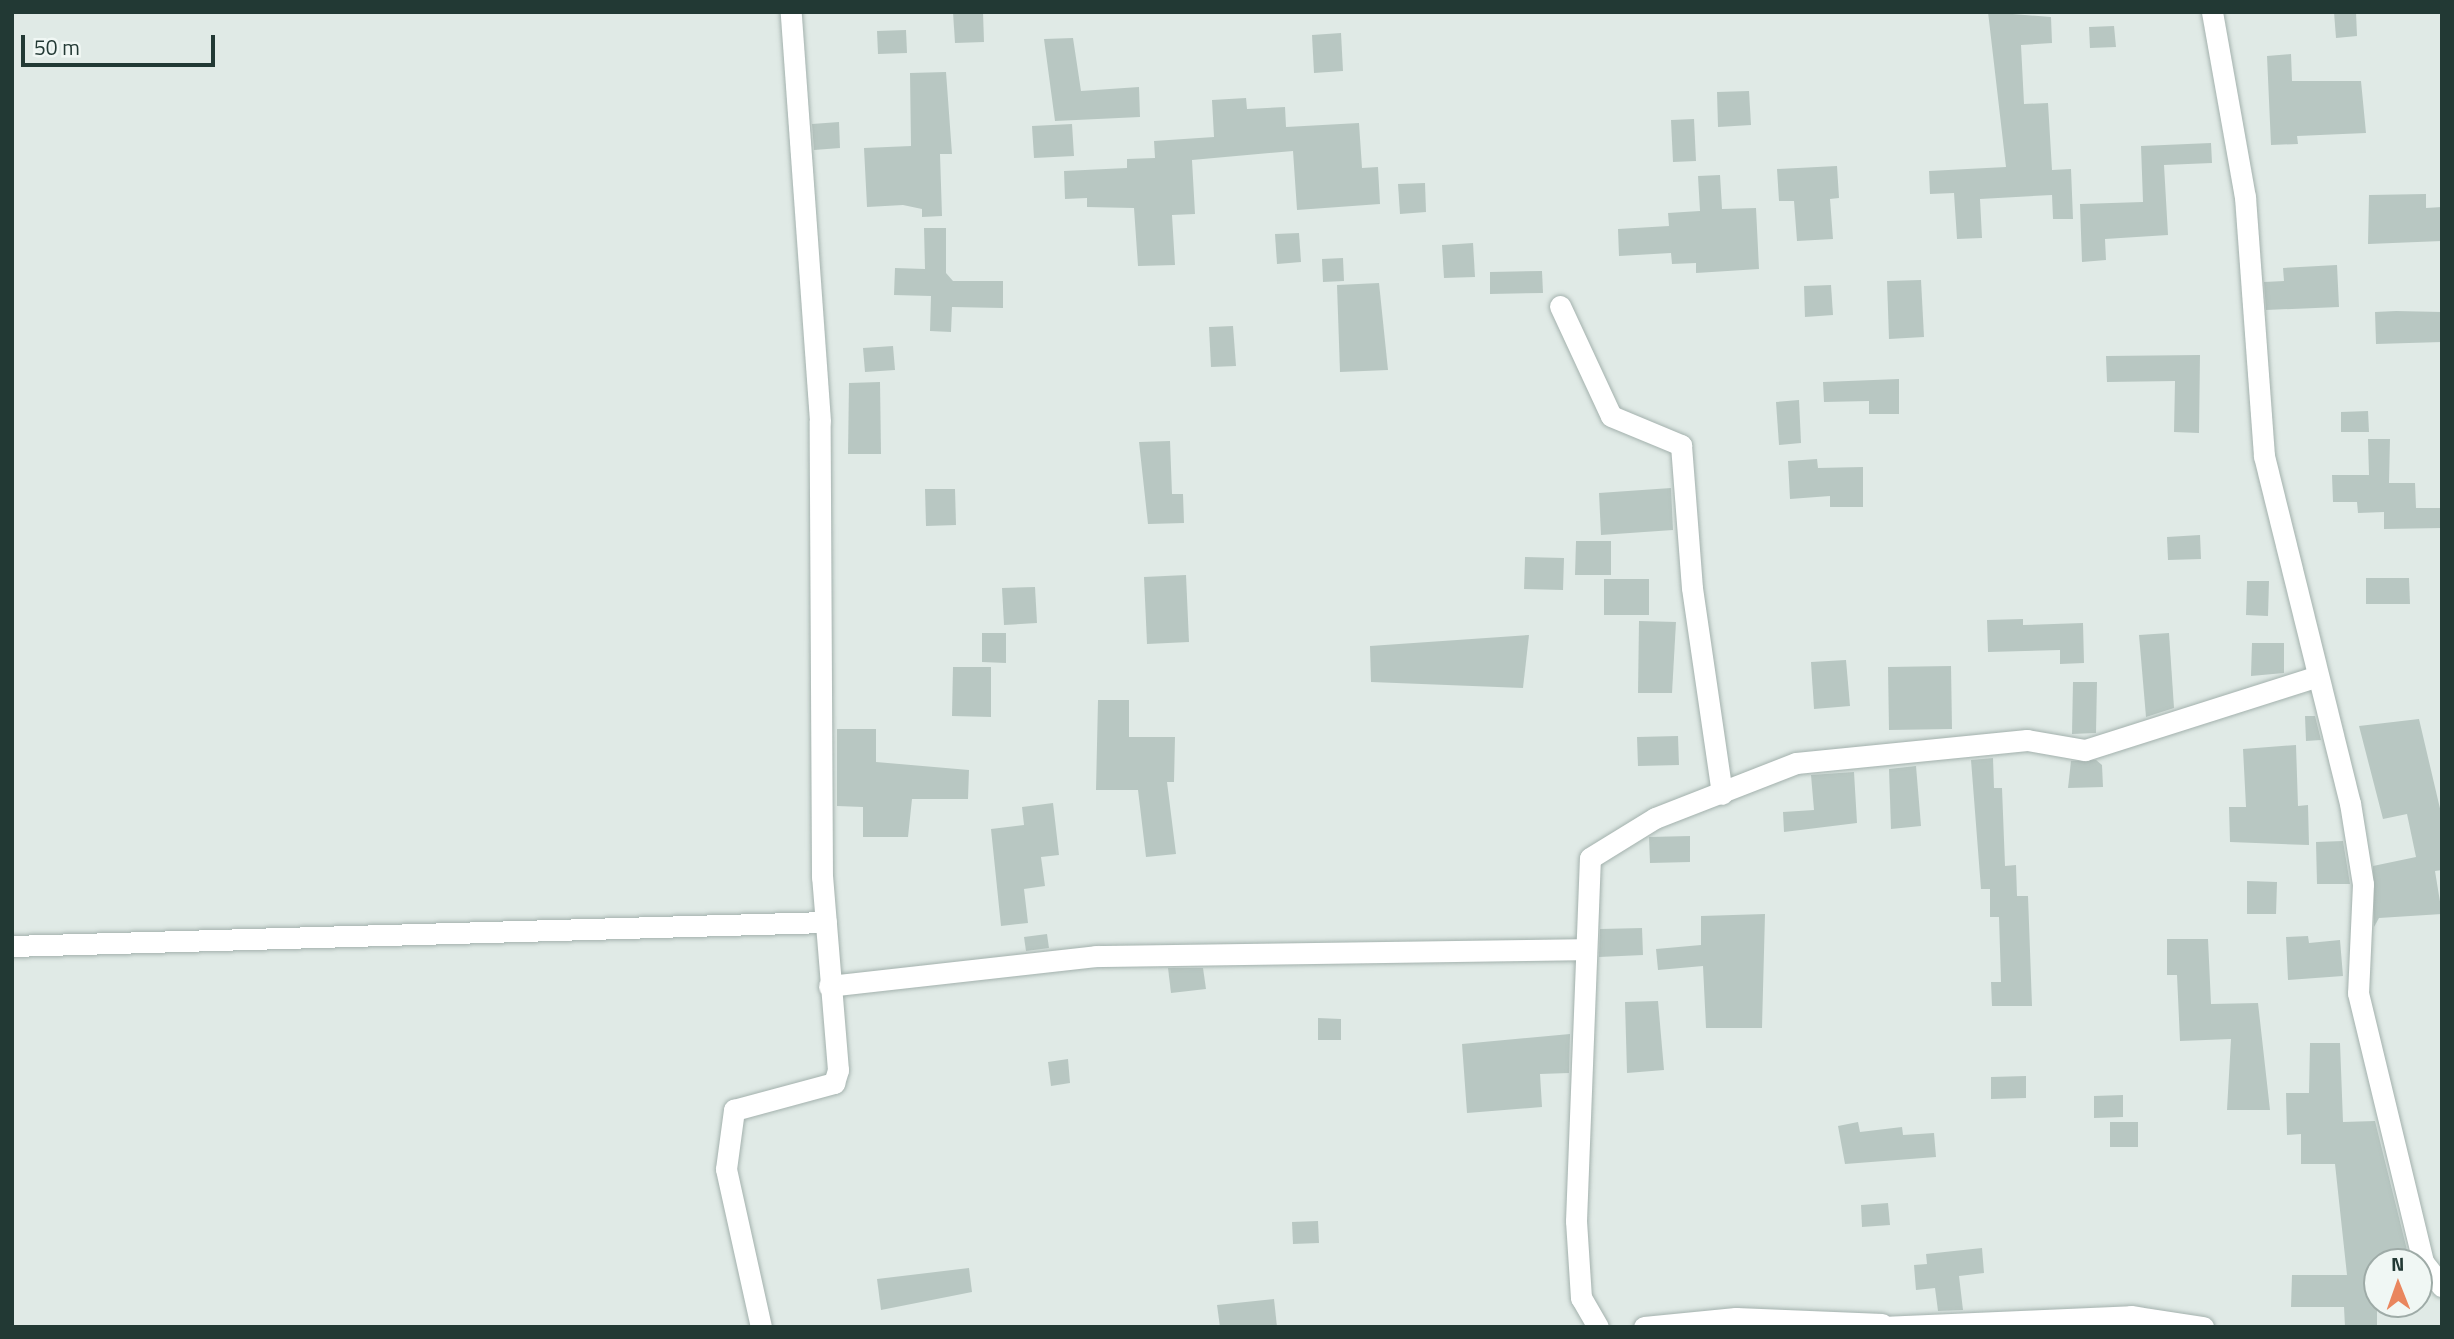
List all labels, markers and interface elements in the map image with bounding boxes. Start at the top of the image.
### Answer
scale bar [24,21,219,65]
text: 50 m [34,31,80,63]
north arrow [2363,1248,2433,1318]
text: N [2391,1249,2404,1278]

